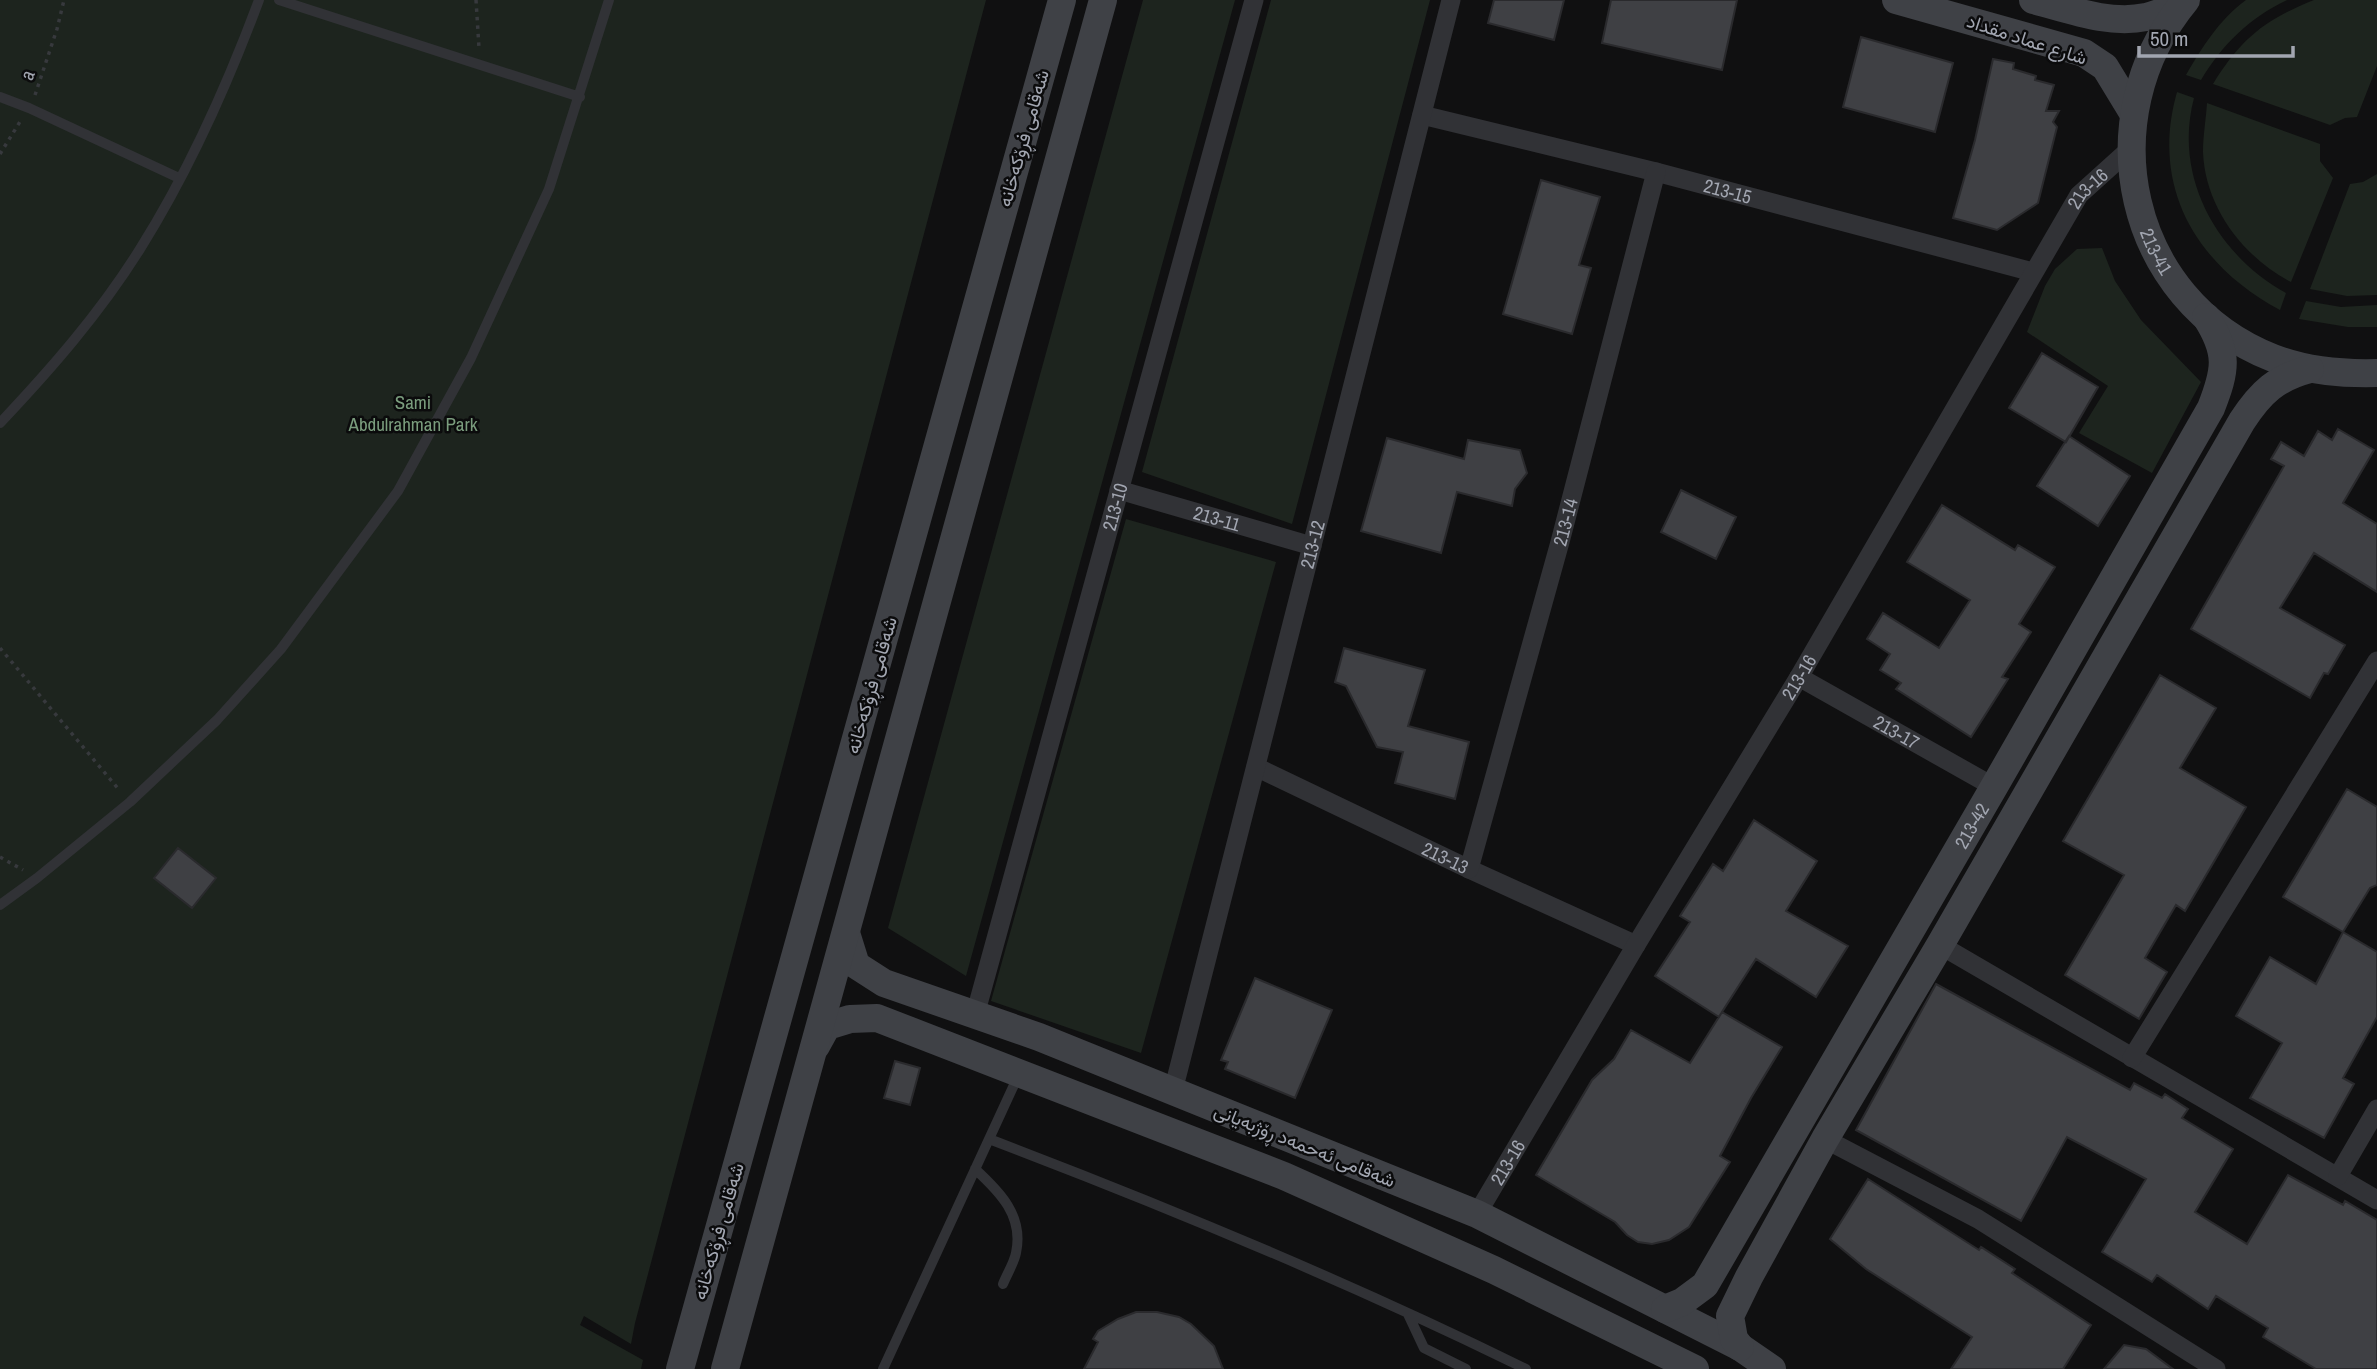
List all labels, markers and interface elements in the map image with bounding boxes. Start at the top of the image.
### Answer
street label: شارع عماد مقداد [1964,7,2090,71]
scale bar [2139,14,2293,58]
text: 50 m [2150,24,2188,53]
street label: a [13,66,41,84]
street label: شەقامی فڕۆکەخانە [991,66,1058,210]
street label: 213-16 [2061,162,2113,214]
street label: 213-15 [1701,172,1755,210]
street label: 213-41 [2134,225,2179,280]
park label: Sami Abdulrahman Park [347,389,478,437]
street label: 213-10 [1096,480,1134,534]
street label: 213-14 [1546,495,1584,549]
street label: 213-11 [1191,499,1244,538]
street label: 213-12 [1294,518,1331,571]
street label: شەقامی فڕۆکەخانە [839,613,906,757]
street label: 213-16 [1775,650,1822,705]
street label: 213-17 [1869,709,1924,755]
street label: 213-42 [1948,798,1995,853]
street label: 213-13 [1418,835,1473,880]
street label: شەقامی ئەحمەد ڕۆژبەیانی [1209,1097,1400,1196]
street label: 213-16 [1484,1135,1531,1190]
street label: شەقامی فڕۆکەخانە [686,1159,753,1303]

